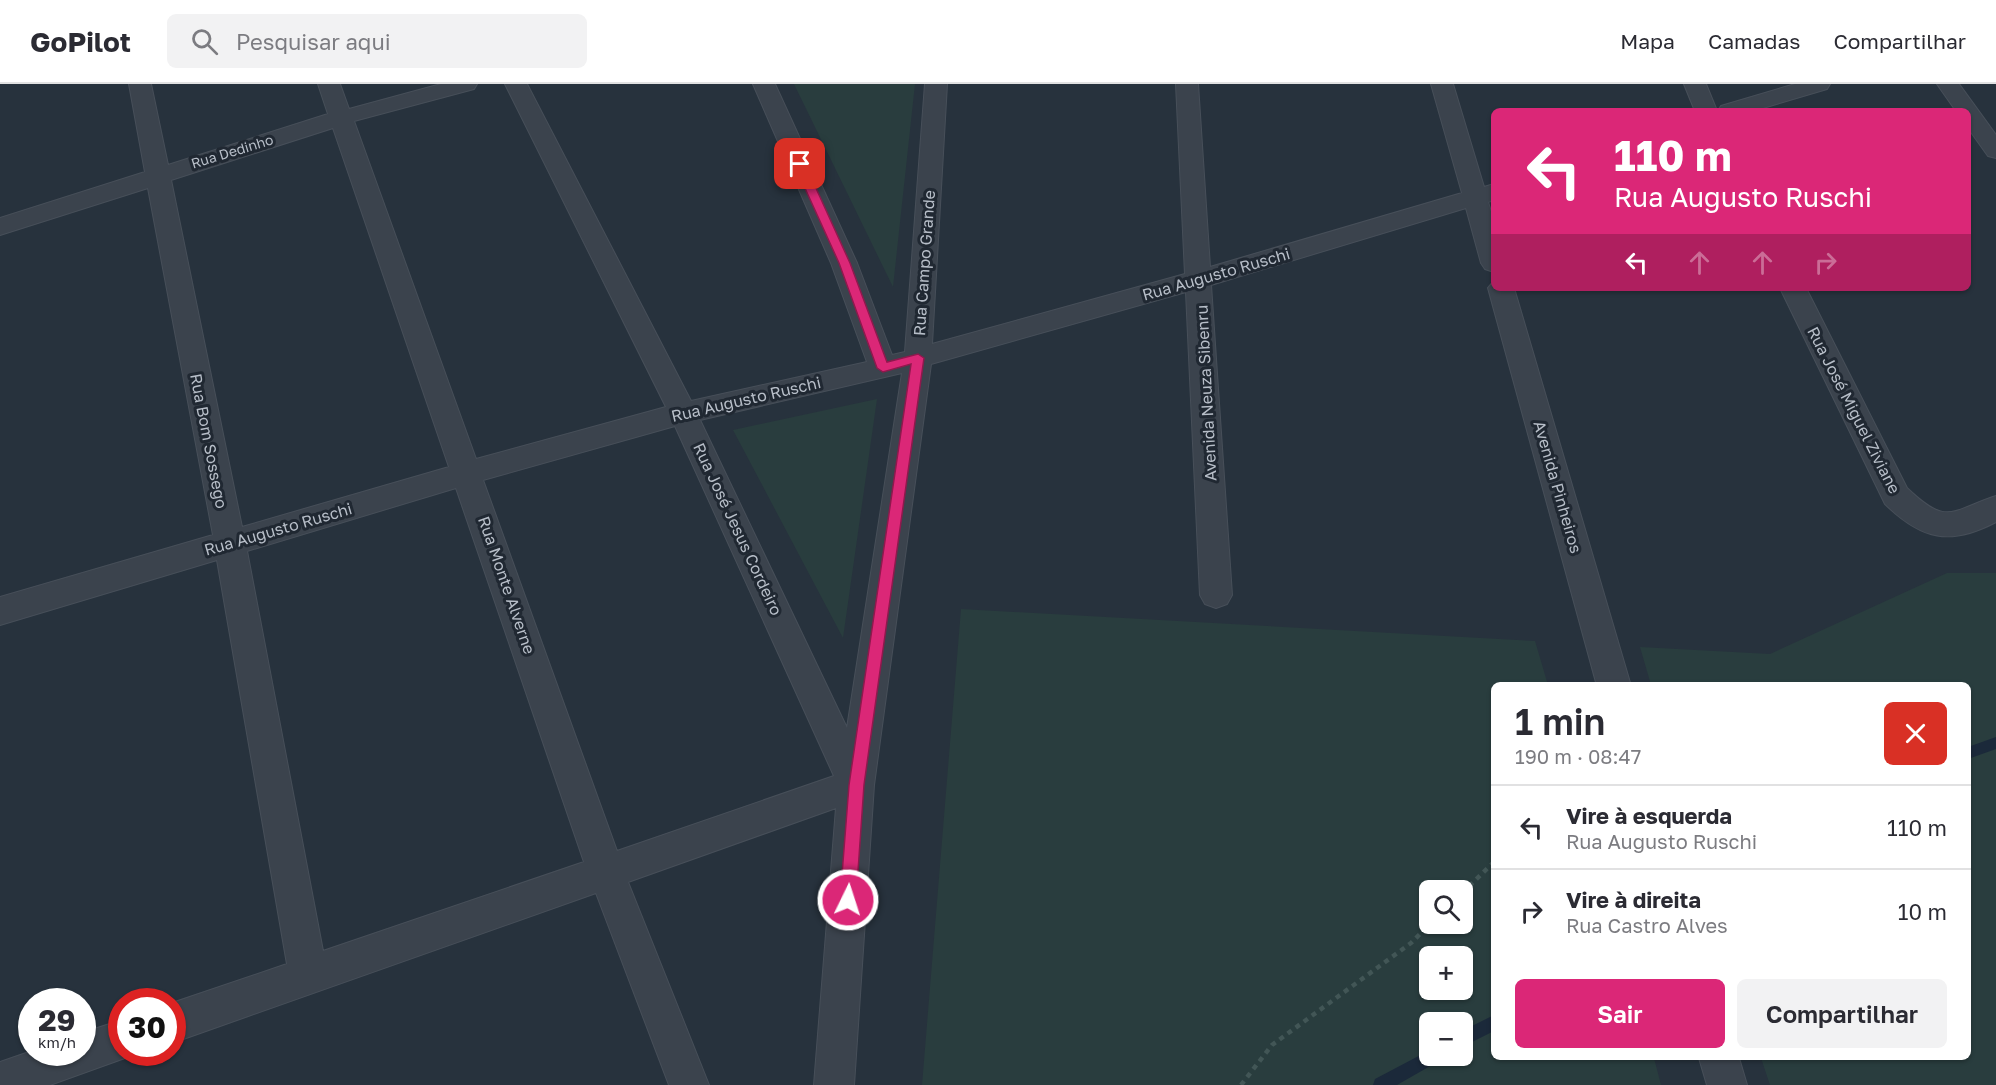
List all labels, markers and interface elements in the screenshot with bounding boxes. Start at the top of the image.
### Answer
search box [167,14,587,68]
text: GoPilot [30,25,131,58]
icon: search [188,25,221,58]
text: Pesquisar aqui [236,28,391,55]
text: Mapa [1620,28,1675,54]
text: Camadas [1708,28,1800,54]
text: Compartilhar [1833,28,1966,54]
street label: Rua Dedinho [189,130,275,172]
text: 110 m [1614,130,1732,180]
icon: left [1515,132,1593,210]
pin [774,138,825,189]
icon: arrive [783,147,816,180]
text: Rua Augusto Ruschi [1614,181,1872,213]
street label: Rua Campo Grande [909,189,939,337]
street label: Rua Augusto Ruschi [1140,243,1292,305]
icon: left [1620,246,1653,279]
icon: ahead [1683,246,1716,279]
icon: ahead [1746,246,1779,279]
icon: right [1809,246,1842,279]
street label: Avenida Neuza Sibenru [1191,304,1221,482]
street label: Rua José Miguel Ziviane [1803,323,1905,497]
street label: Rua Bom Sossego [186,372,232,510]
street label: Rua Augusto Ruschi [669,372,823,426]
street label: Avenida Pinheiros [1530,418,1586,556]
street label: Rua José Jesus Cordeiro [689,440,787,618]
street label: Rua Augusto Ruschi [202,498,354,560]
street label: Rua Monte Alverne [474,513,540,657]
text: 1 min [1515,700,1605,743]
button: close [1884,702,1947,765]
text: 190 m · 08:47 [1515,744,1641,768]
text: Vire à esquerda [1566,802,1732,829]
icon: left [1515,811,1548,844]
text: 110 m [1887,814,1947,841]
text: Rua Augusto Ruschi [1566,829,1757,853]
position arrow [816,868,880,932]
map controls [1419,880,1473,1066]
button: search [1419,880,1473,934]
text: Vire à direita [1566,886,1701,913]
icon: right [1515,895,1548,928]
text: 10 m [1898,898,1947,925]
text: Rua Castro Alves [1566,913,1728,937]
button: + [1419,946,1473,1000]
button: Sair [1515,979,1725,1048]
button: Compartilhar [1737,979,1947,1048]
speed limit sign: 30 [108,988,186,1066]
text: 29 [38,1002,76,1038]
button: − [1419,1012,1473,1066]
text: km/h [38,1033,76,1051]

